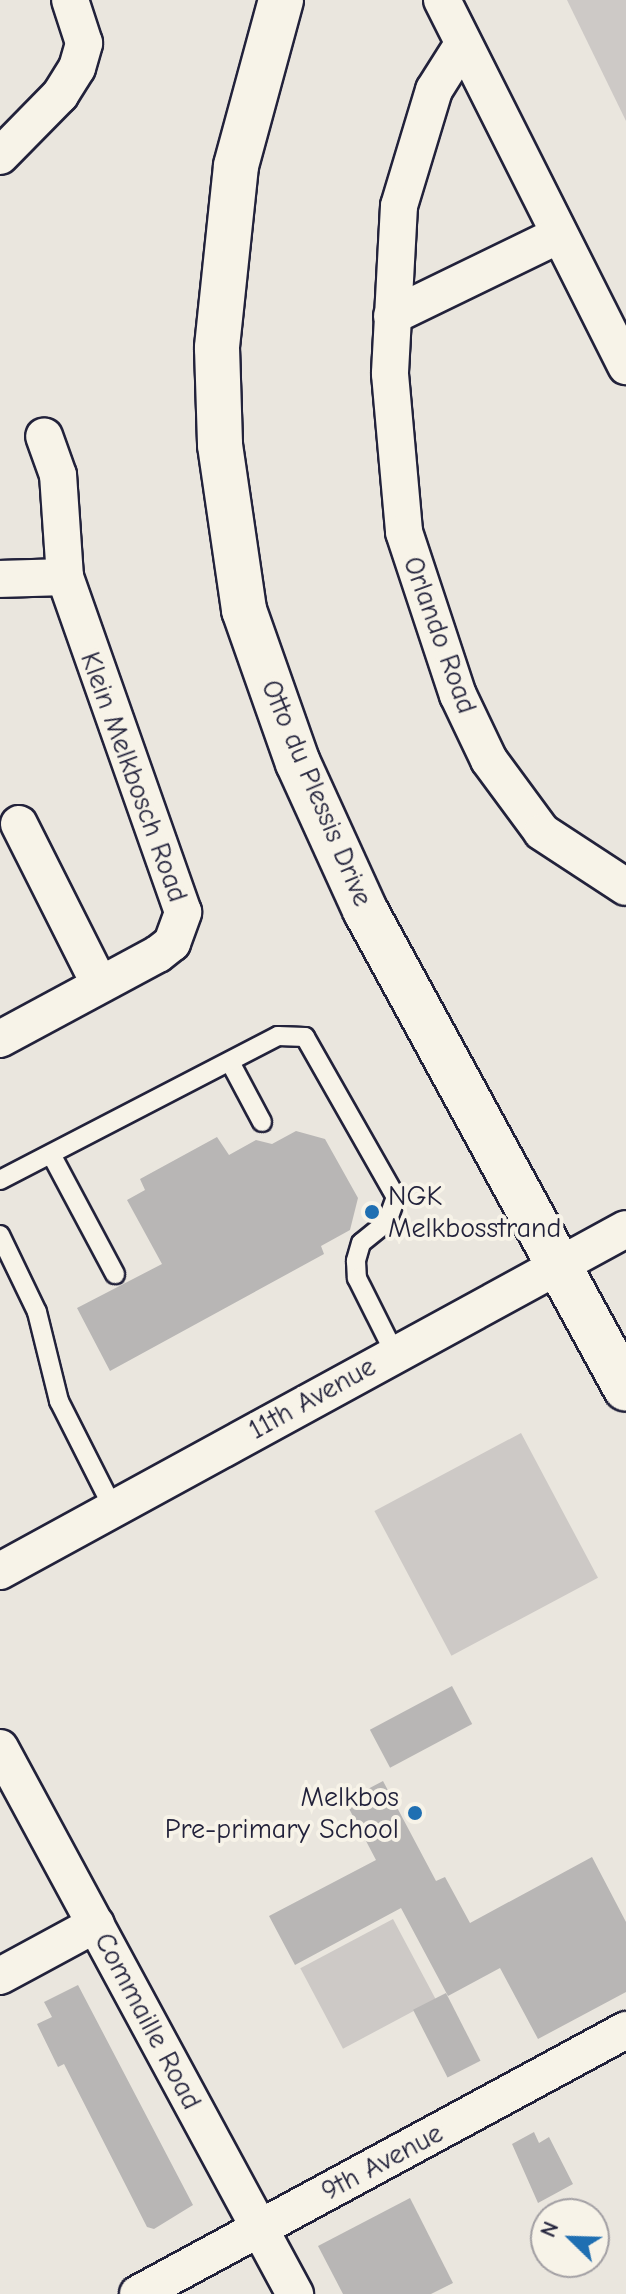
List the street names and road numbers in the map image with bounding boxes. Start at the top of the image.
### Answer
street label: Orlando Road [396,552,484,718]
street label: Klein Melkbosch Road [73,647,195,907]
street label: Otto du Plessis Drive [254,675,380,911]
street label: 11th Avenue [243,1349,381,1447]
street label: Commaille Road [87,1927,209,2115]
street label: 9th Avenue [316,2116,448,2208]

